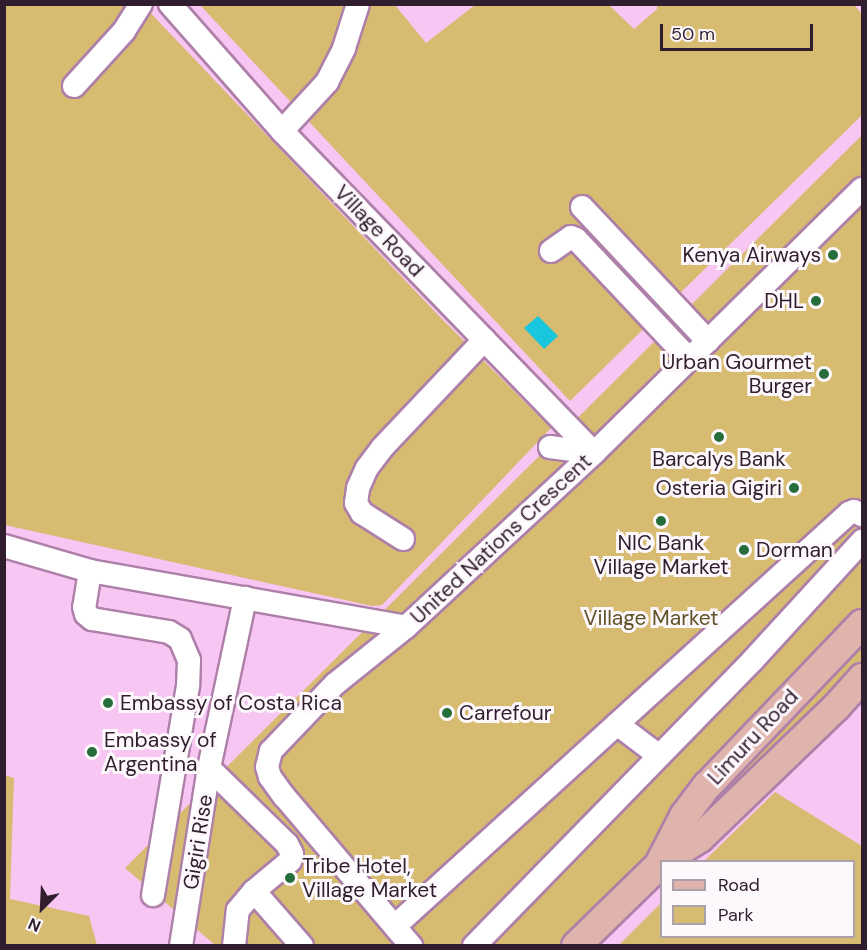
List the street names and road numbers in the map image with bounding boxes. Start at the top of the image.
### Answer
street label: Village Road [329,180,429,282]
street label: United Nations Crescent [405,449,597,629]
street label: Limuru Road [702,684,804,790]
street label: Gigiri Rise [178,793,218,891]

